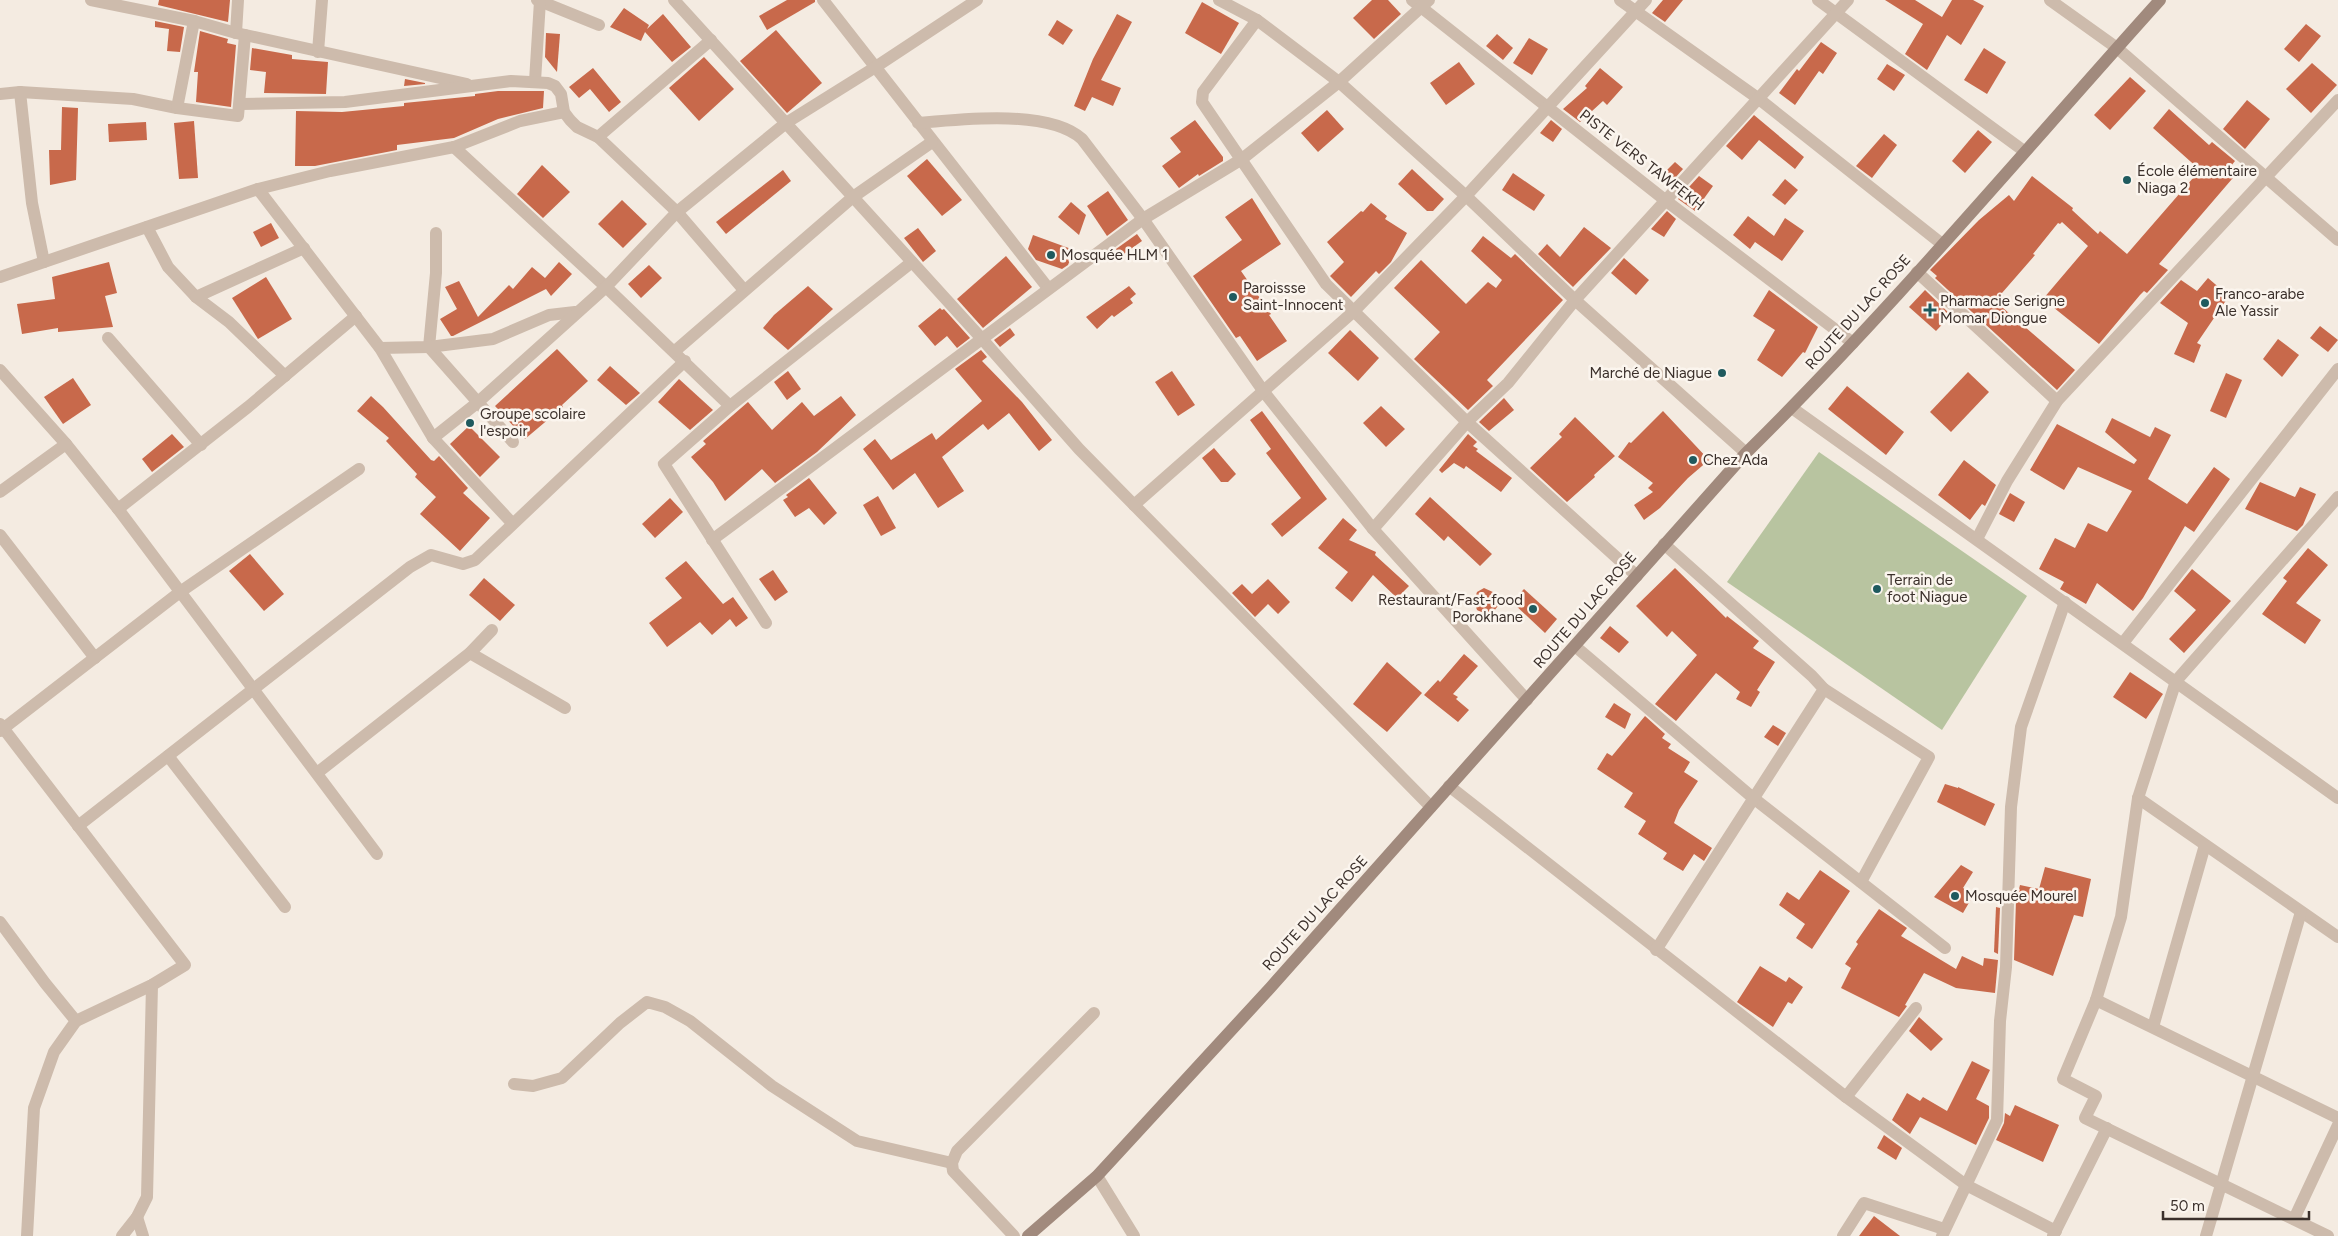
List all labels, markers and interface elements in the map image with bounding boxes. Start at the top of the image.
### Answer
street label: PISTE VERS TAWFEKH [1576,106,1708,214]
place label: École élémentaire Niaga 2 [2137,162,2257,197]
marker: École élémentaire Niaga 2 [2121,174,2133,186]
place label: Mosquée HLM 1 [1061,246,1168,264]
marker: Mosquée HLM 1 [1045,249,1057,261]
street label: ROUTE DU LAC ROSE [1802,251,1914,373]
place label: Paroissse Saint-Innocent [1243,279,1344,314]
place label: Franco-arabe Ale Yassir [2215,285,2305,320]
marker: Paroissse Saint-Innocent [1227,291,1239,303]
place label: Pharmacie Serigne Momar Diongue [1940,292,2065,327]
marker: Franco-arabe Ale Yassir [2199,297,2211,309]
marker: Pharmacie Serigne Momar Diongue [1924,304,1936,316]
place label: Marché de Niague [1589,364,1712,382]
marker: Marché de Niague [1716,367,1728,379]
place label: Groupe scolaire l'espoir [480,405,586,440]
marker: Groupe scolaire l'espoir [464,417,476,429]
place label: Chez Ada [1703,451,1768,469]
marker: Chez Ada [1687,454,1699,466]
street label: ROUTE DU LAC ROSE [1530,548,1640,672]
place label: Terrain de foot Niague [1887,571,1967,606]
marker: Terrain de foot Niague [1871,583,1883,595]
place label: Restaurant/Fast-food Porokhane [1378,591,1523,626]
marker: Restaurant/Fast-food Porokhane [1527,603,1539,615]
street label: ROUTE DU LAC ROSE [1259,852,1371,974]
place label: Mosquée Mourel [1965,887,2077,905]
marker: Mosquée Mourel [1949,890,1961,902]
scale bar [2163,1188,2309,1220]
text: 50 m [2170,1197,2205,1215]

